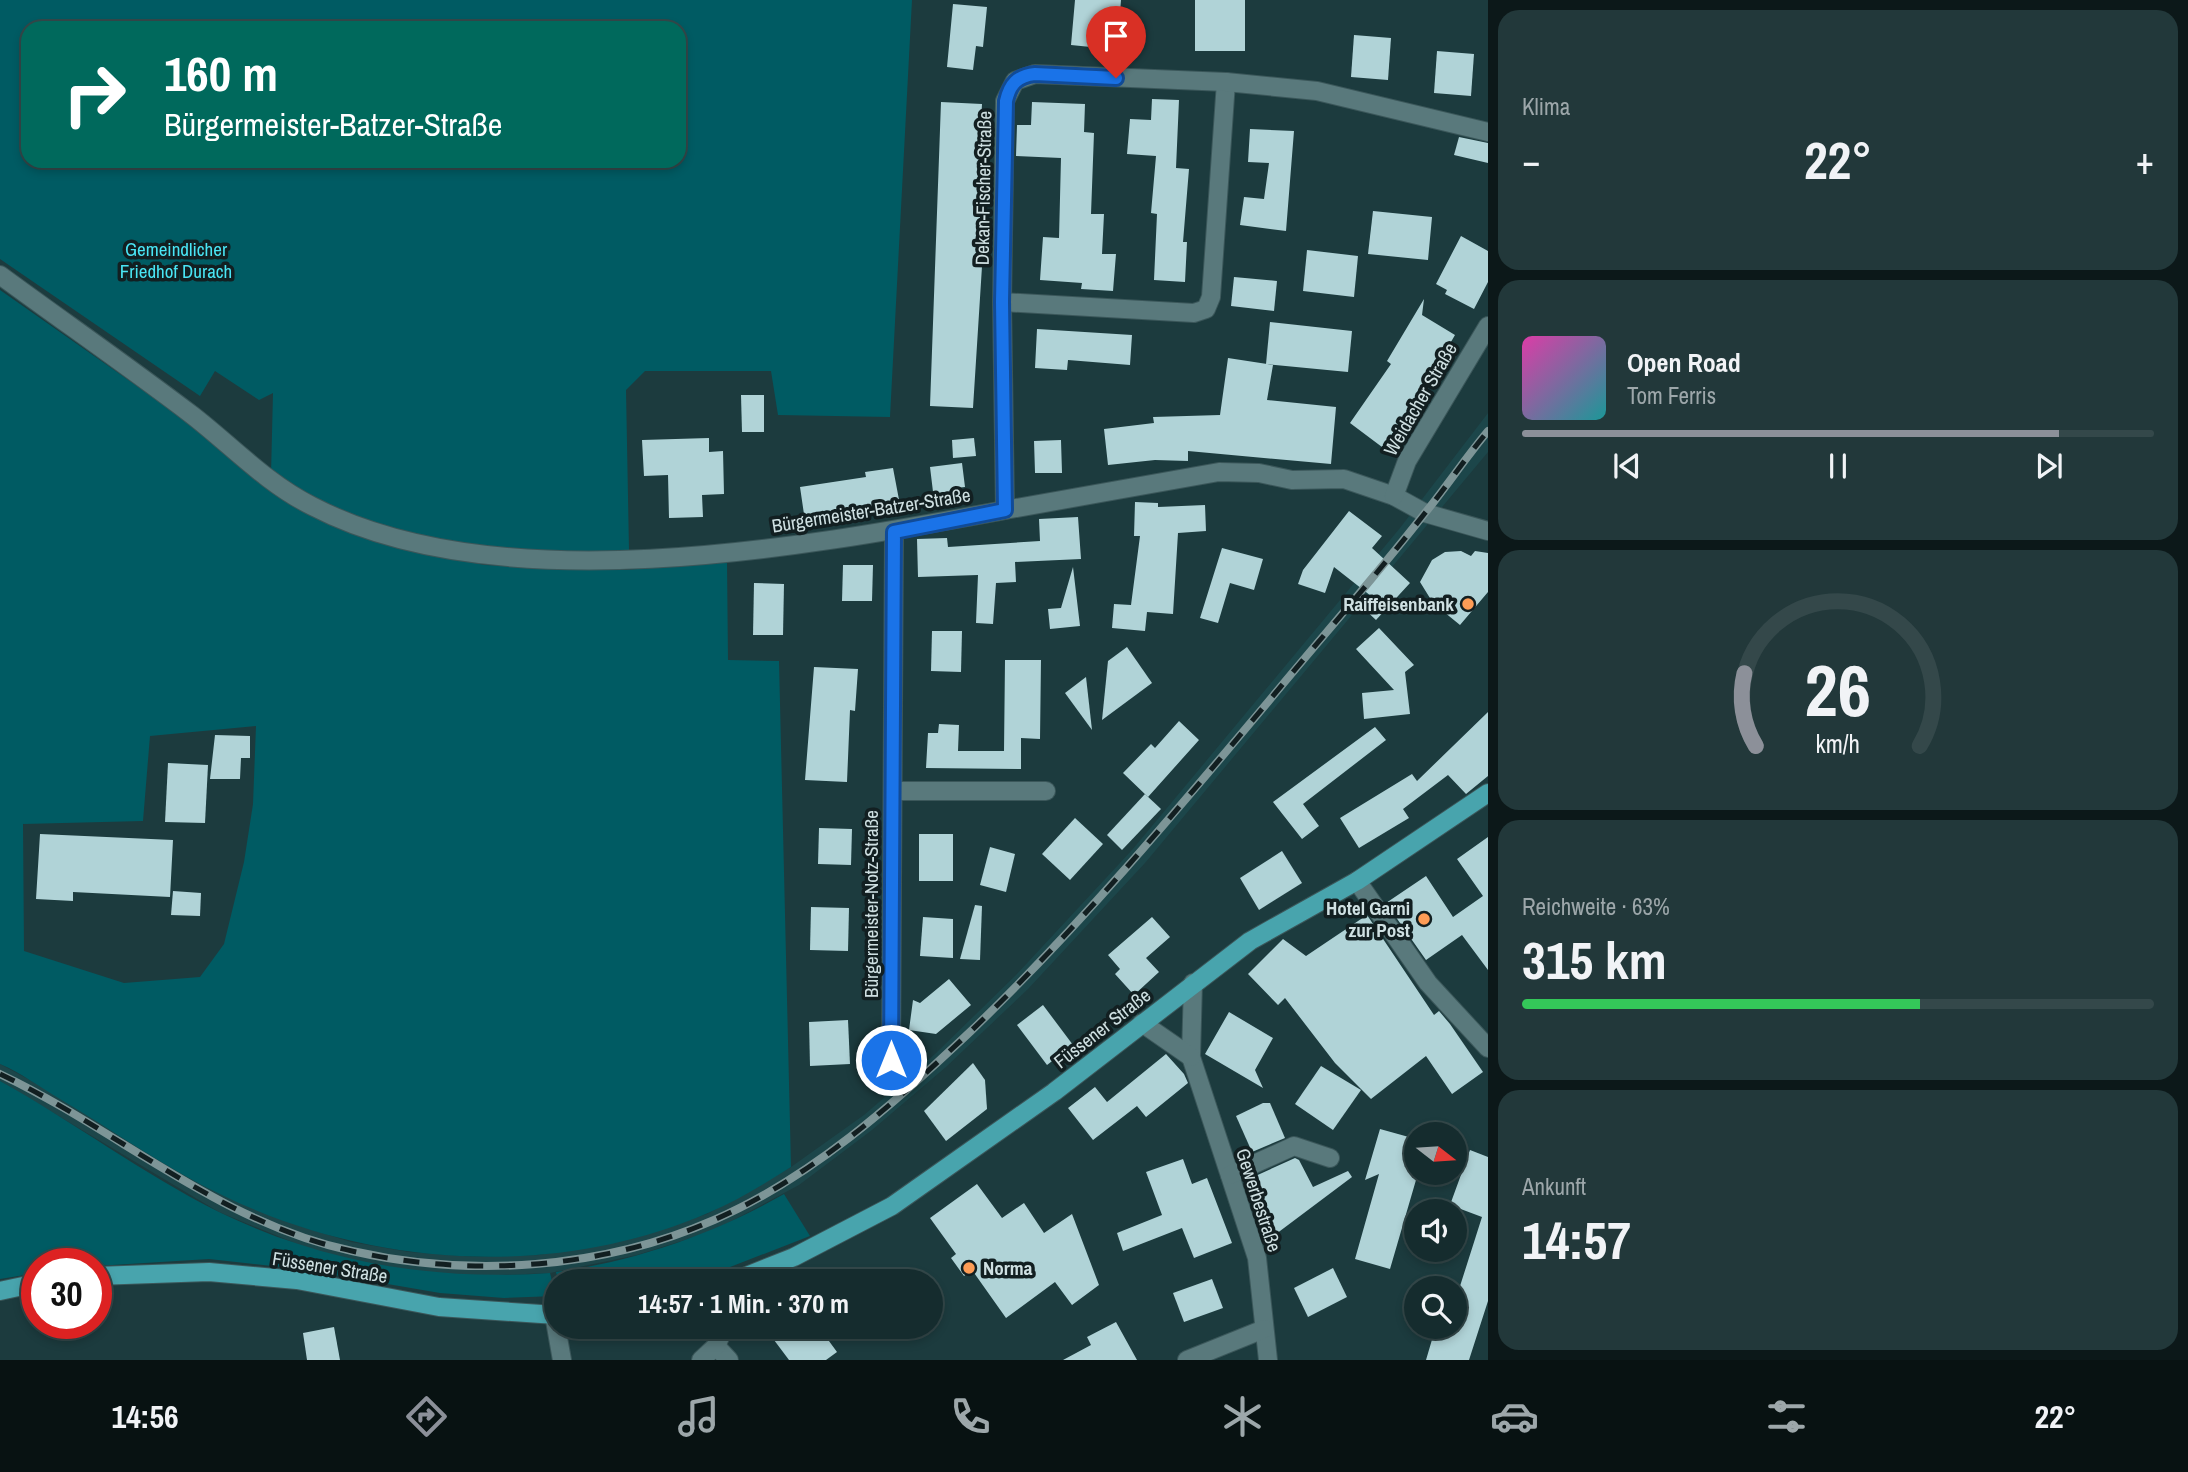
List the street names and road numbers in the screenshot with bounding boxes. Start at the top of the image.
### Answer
street label: Dekan-Fischer-Straße [969,111,997,265]
street label: Weidacher Straße [1377,338,1463,460]
street label: Bürgermeister-Batzer-Straße [770,481,972,539]
street label: Bürgermeister-Notz-Straße [858,810,884,998]
street label: Füssener Straße [1048,982,1156,1074]
street label: Gewerbestraße [1230,1145,1288,1255]
street label: Füssener Straße [271,1245,389,1289]

